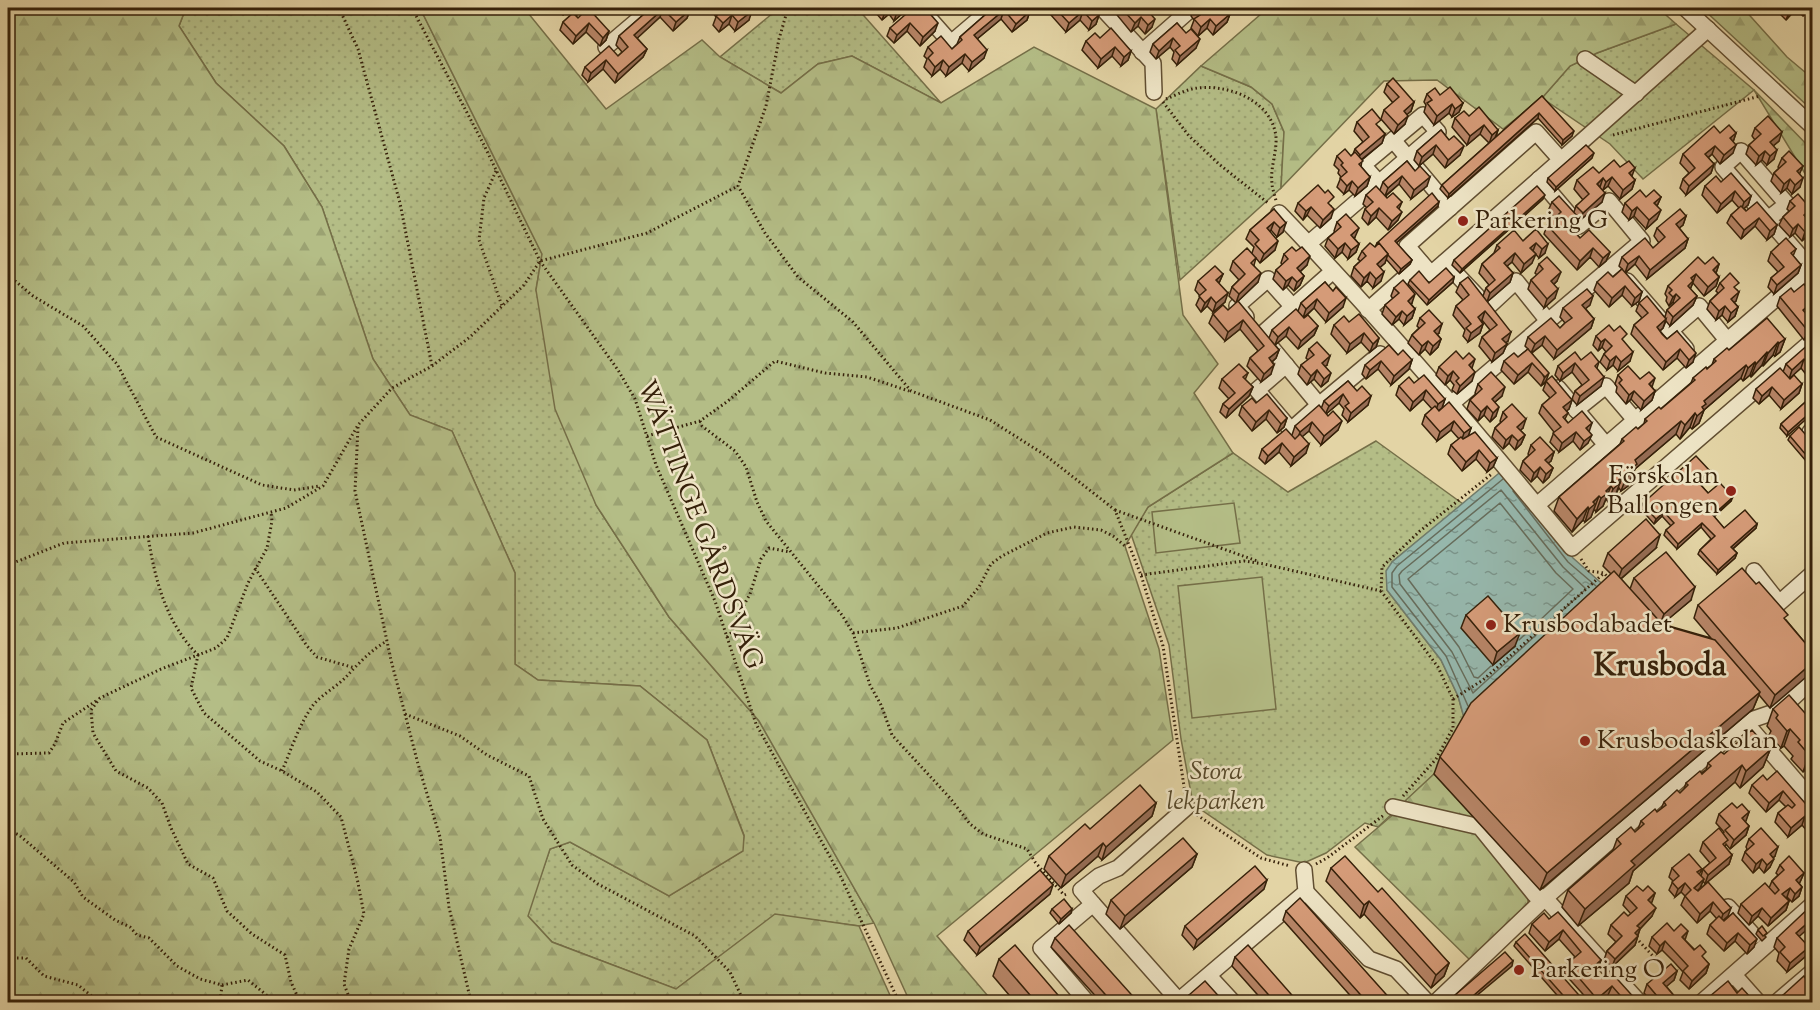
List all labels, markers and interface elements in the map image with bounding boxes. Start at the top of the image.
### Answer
place label: Parkering G [1475,203,1608,240]
marker: Parkering G [1456,214,1470,228]
street label: WÄTTINGE GÅRDSVÄG [627,375,771,675]
place label: Förskolan Ballongen [1607,458,1719,525]
marker: Förskolan Ballongen [1724,484,1738,498]
place label: Krusbodabadet [1503,607,1672,644]
marker: Krusbodabadet [1484,618,1498,632]
district label: Krusboda [1593,644,1727,690]
place label: Krusbodaskolan [1597,723,1778,760]
marker: Krusbodaskolan [1578,734,1592,748]
park label: Stora lekparken [1167,754,1266,821]
place label: Parkering O [1531,952,1665,989]
marker: Parkering O [1512,963,1526,977]

